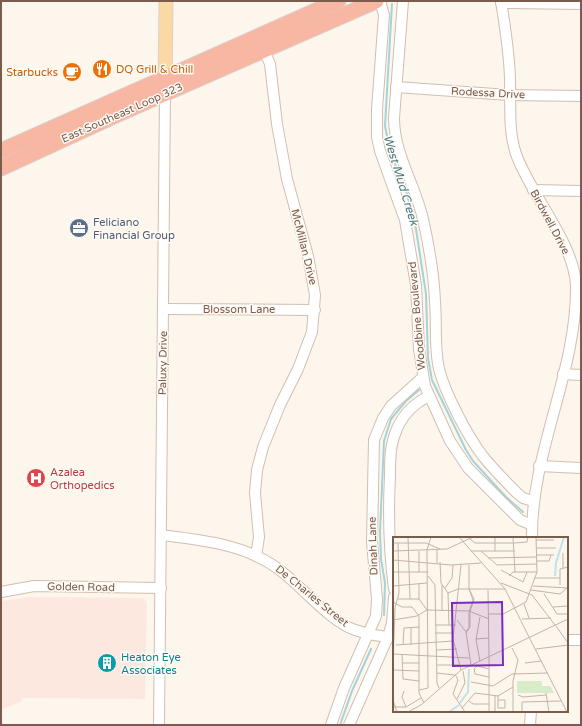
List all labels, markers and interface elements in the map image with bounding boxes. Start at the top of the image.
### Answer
restaurant icon: DQ Grill & Chill [91,58,113,80]
cafe icon: Starbucks [61,61,83,83]
place label: DQ Grill & Chill [116,63,193,76]
place label: Starbucks [6,66,58,79]
street label: East Southeast Loop 323 [59,80,185,146]
street label: Rodessa Drive [451,85,525,101]
water label: West Mud Creek [381,133,422,228]
street label: Birdwell Drive [527,187,573,257]
street label: McMillan Drive [288,208,320,286]
place label: Feliciano Financial Group [93,216,175,242]
office icon: Feliciano Financial Group [68,217,90,239]
street label: Woodbine Boulevard [406,261,428,371]
street label: Blossom Lane [203,303,275,316]
street label: Paluxy Drive [156,331,170,395]
place label: Azalea Orthopedics [50,466,115,492]
hospital icon: Azalea Orthopedics [25,467,47,489]
street label: Dinah Lane [365,516,381,576]
inset map [393,537,568,712]
street label: De Charles Street [273,562,351,630]
street label: Golden Road [47,580,115,594]
place label: Heaton Eye Associates [121,651,181,677]
building icon: Heaton Eye Associates [96,652,118,674]

